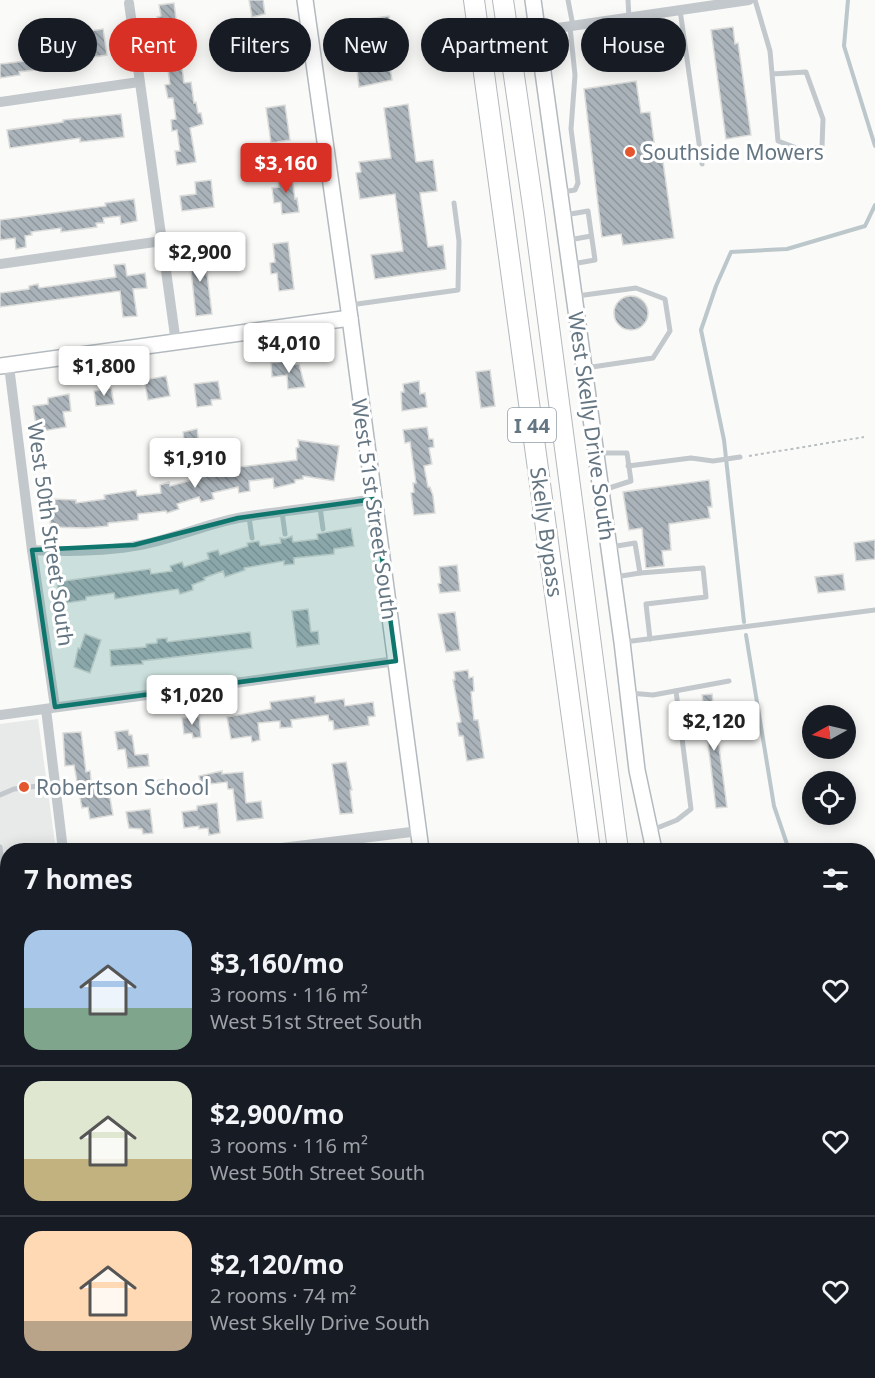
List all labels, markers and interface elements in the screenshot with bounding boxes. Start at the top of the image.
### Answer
chip: Buy [18,18,97,72]
chip: Rent [109,18,197,72]
chip: Filters [209,18,311,72]
chip: New [323,18,409,72]
chip: Apartment [421,18,569,72]
chip: House [581,18,686,72]
place label: Southside Mowers [642,138,824,166]
pin: $3,160 [237,143,335,194]
marker: Southside Mowers [623,145,637,159]
text: $3,160 [255,149,317,176]
pin: $2,900 [151,232,249,283]
text: $2,900 [169,238,231,265]
street label: West Skelly Drive South [562,310,622,542]
pin: $4,010 [240,323,338,374]
text: $4,010 [258,329,320,356]
pin: $1,800 [55,346,153,397]
text: $1,800 [73,352,135,379]
street label: West 51st Street South [346,397,404,621]
road number: I 44 [508,408,556,442]
street label: West 50th Street South [21,420,81,648]
pin: $1,910 [146,438,244,489]
text: $1,910 [164,444,226,471]
street label: Skelly Bypass [524,465,570,599]
pin: $1,020 [143,675,241,726]
text: $1,020 [161,681,223,708]
pin: $2,120 [665,701,763,752]
north arrow [802,705,856,759]
map controls [802,705,856,825]
text: $2,120 [683,707,745,734]
button: locate [802,771,856,825]
place label: Robertson School [36,773,209,801]
marker: Robertson School [17,780,31,794]
text: 7 homes [24,861,133,897]
icon: filters [819,863,852,896]
text: $3,160/mo [210,945,344,981]
icon: home [72,954,144,1026]
icon: heart [819,974,852,1007]
text: 3 rooms · 116 m² [210,981,368,1008]
text: West 51st Street South [210,1008,422,1035]
text: $2,900/mo [210,1096,344,1132]
icon: home [72,1105,144,1177]
icon: heart [819,1125,852,1158]
text: 3 rooms · 116 m² [210,1132,368,1159]
text: West 50th Street South [210,1159,425,1186]
text: $2,120/mo [210,1246,344,1282]
icon: home [72,1255,144,1327]
icon: heart [819,1275,852,1308]
text: 2 rooms · 74 m² [210,1282,357,1309]
text: West Skelly Drive South [210,1309,430,1336]

